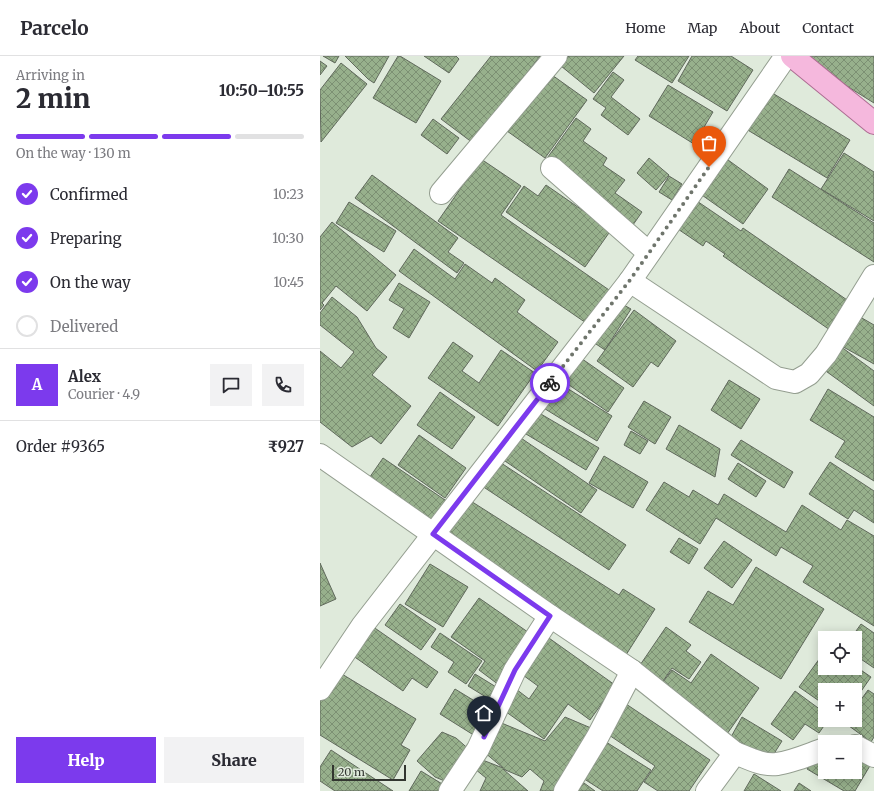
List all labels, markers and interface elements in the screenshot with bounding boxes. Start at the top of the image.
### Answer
text: Parcelo [20,16,89,40]
text: Home [625,19,666,37]
text: Map [688,19,717,37]
text: About [739,19,780,37]
text: Contact [802,19,854,37]
text: Arriving in [16,67,85,84]
text: 10:50–10:55 [219,81,304,100]
text: 2 min [16,82,90,115]
pin [692,126,726,167]
icon: bag [698,132,720,154]
text: On the way · 130 m [16,145,131,162]
icon: check [16,183,38,205]
text: Confirmed [50,185,128,204]
text: 10:23 [273,186,304,203]
icon: check [16,227,38,249]
text: Preparing [50,229,122,248]
text: 10:30 [272,230,304,247]
icon: check [16,271,38,293]
text: On the way [50,273,131,292]
text: 10:45 [274,274,304,291]
text: Delivered [50,317,118,336]
courier [530,363,570,403]
button: chat [210,364,252,406]
button: phone [262,364,304,406]
text: Alex [68,367,101,386]
icon: bike [539,372,561,394]
text: A [32,375,42,394]
text: Courier · 4.9 [68,386,140,403]
text: Order #9365 [16,437,105,456]
text: ₹927 [268,437,304,456]
map controls [818,631,862,779]
button: locate [818,631,862,675]
button: + [818,683,862,727]
pin [467,696,501,737]
icon: home [473,702,495,724]
button: − [818,735,862,779]
button: Help [16,737,156,783]
button: Share [164,737,304,783]
scale bar [332,763,406,782]
text: 20 m [338,765,365,779]

